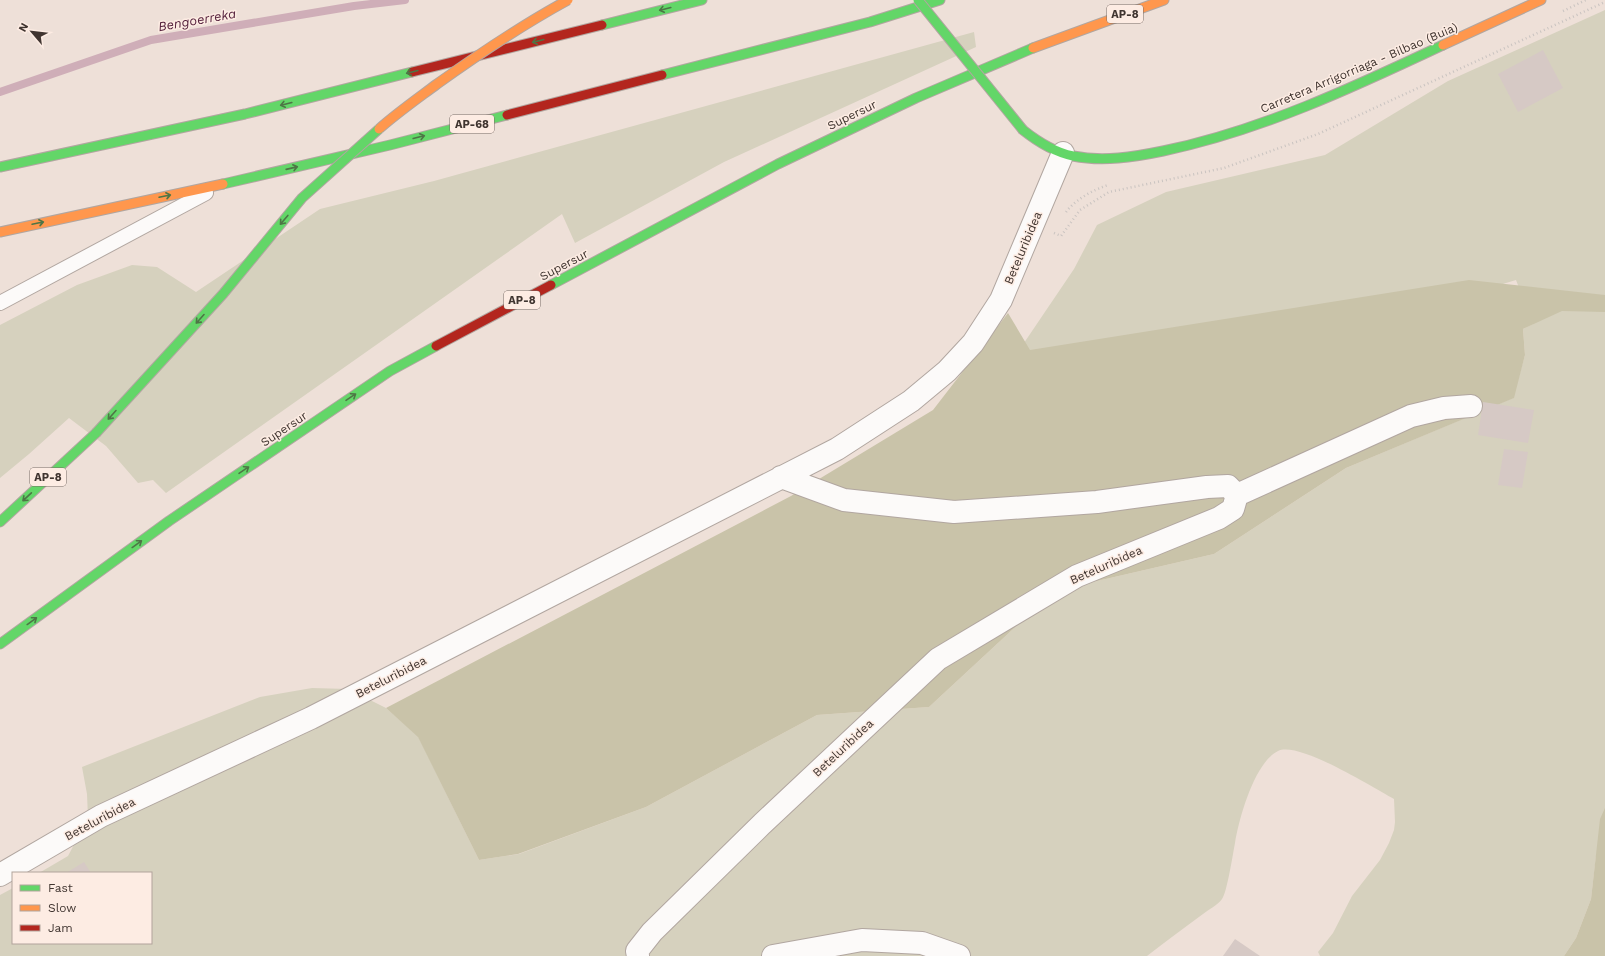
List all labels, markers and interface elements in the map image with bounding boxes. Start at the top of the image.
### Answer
road number: AP-8 [1107,5,1143,23]
water label: Bengoerreka [157,6,237,34]
one-way arrow [658,6,671,14]
north arrow [12,12,52,52]
street label: Carretera Arrigorriaga - Bilbao (Buia) [1258,20,1460,116]
text: N [16,21,31,34]
one-way arrow [532,37,545,45]
one-way arrow [406,69,419,76]
street label: Supersur [825,97,879,133]
one-way arrow [280,100,293,108]
road number: AP-68 [450,115,494,133]
one-way arrow [412,133,425,141]
one-way arrow [285,163,298,171]
one-way arrow [158,192,171,200]
street label: Beteluribidea [1001,209,1045,286]
one-way arrow [280,215,289,226]
one-way arrow [31,219,44,227]
street label: Supersur [537,246,591,284]
road number: AP-8 [504,291,540,309]
one-way arrow [195,314,205,324]
one-way arrow [345,393,356,401]
street label: Supersur [258,408,310,450]
one-way arrow [108,410,117,420]
one-way arrow [238,466,249,474]
road number: AP-8 [30,468,66,486]
one-way arrow [21,493,32,502]
one-way arrow [131,540,142,548]
street label: Beteluribidea [1068,543,1145,587]
one-way arrow [26,617,37,625]
street label: Beteluribidea [353,653,429,701]
street label: Beteluribidea [810,716,876,780]
street label: Beteluribidea [62,794,138,843]
legend [12,872,152,944]
text: Fast [48,881,73,895]
text: Slow [48,901,76,915]
text: Jam [48,921,73,935]

